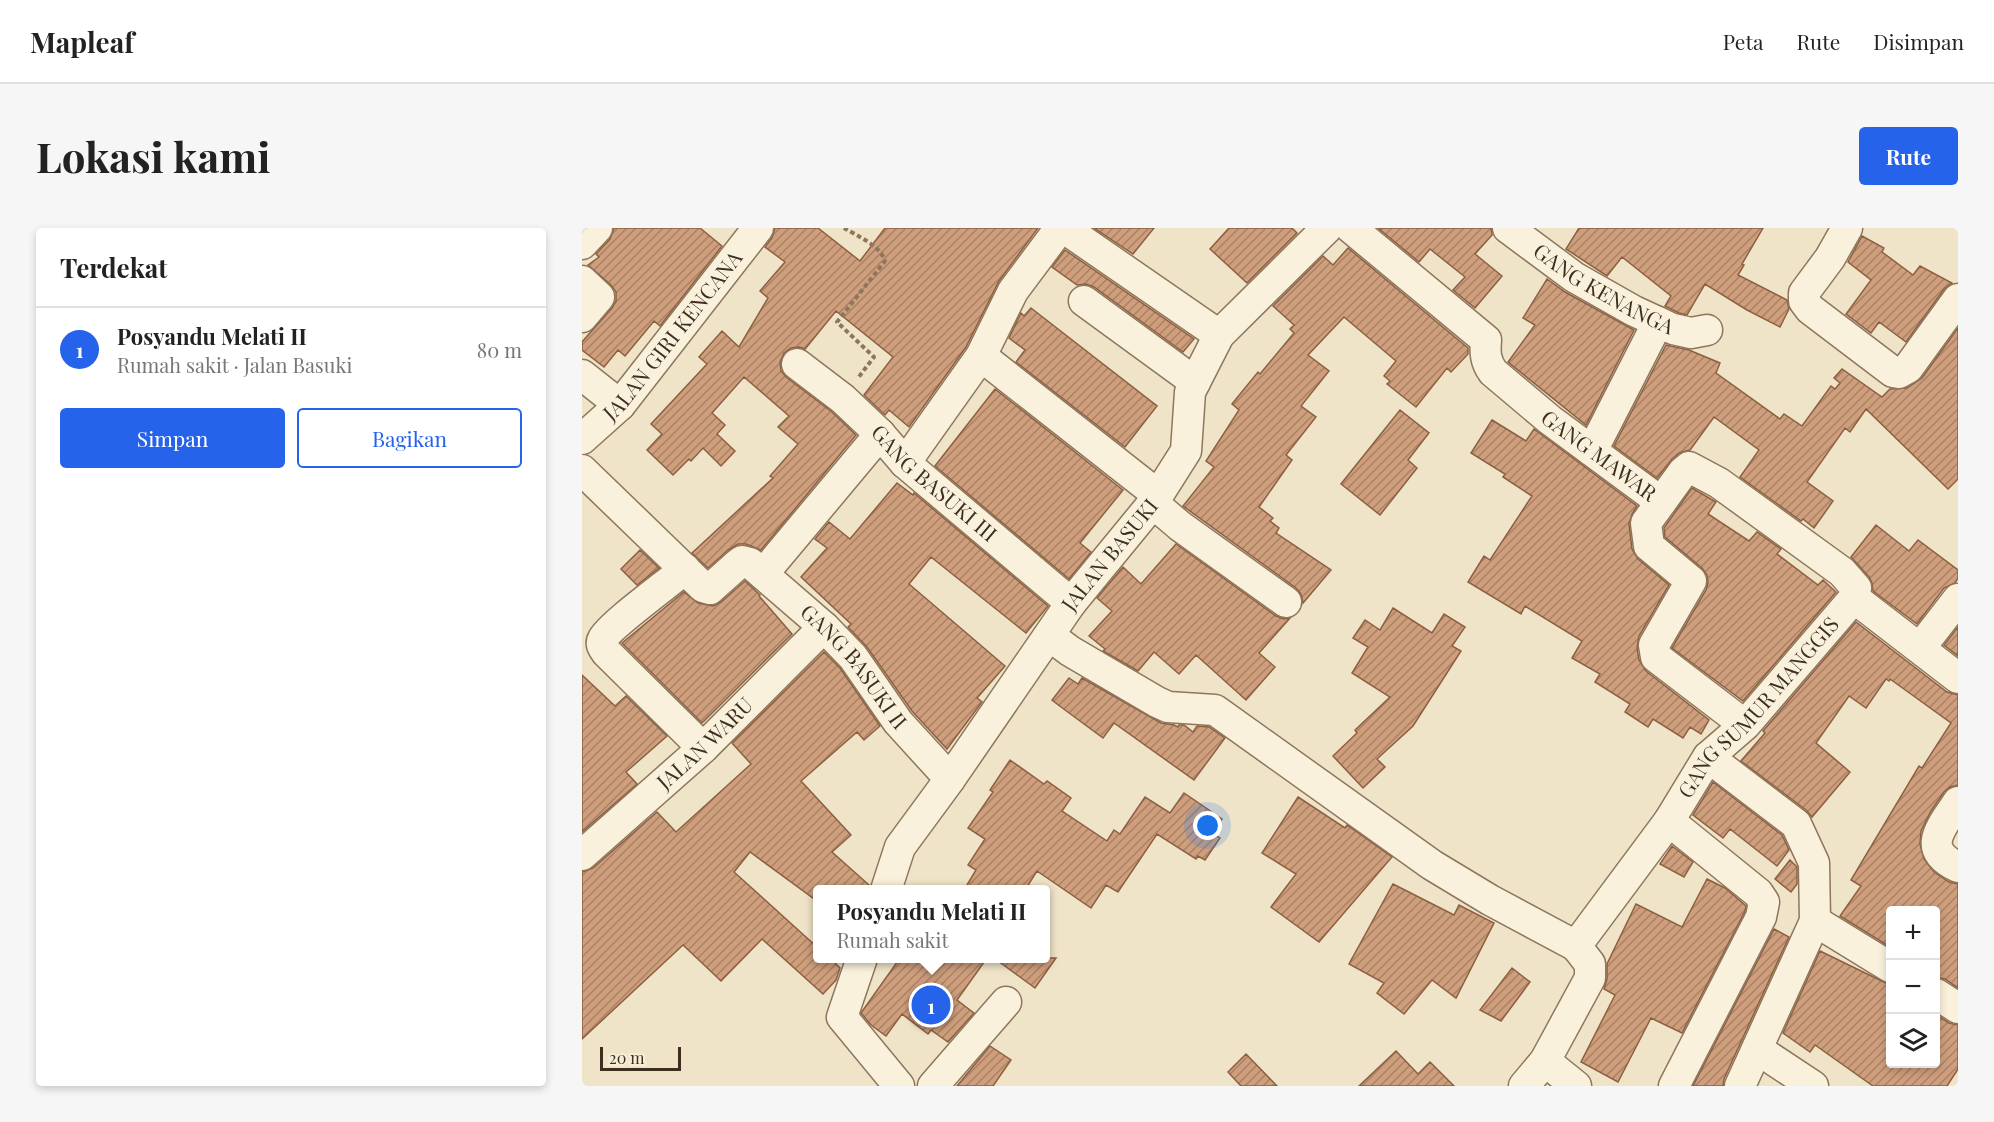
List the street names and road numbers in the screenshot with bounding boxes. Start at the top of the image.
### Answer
street label: GANG KENANGA [1529,236,1680,340]
street label: JALAN GIRI KENCANA [596,244,748,426]
street label: GANG MAWAR [1536,403,1664,507]
street label: GANG BASUKI III [866,417,1004,547]
street label: JALAN BASUKI [1053,492,1163,616]
street label: GANG BASUKI II [795,597,914,735]
street label: GANG SUMUR MANGGIS [1670,610,1844,803]
street label: JALAN WARU [649,690,758,795]

